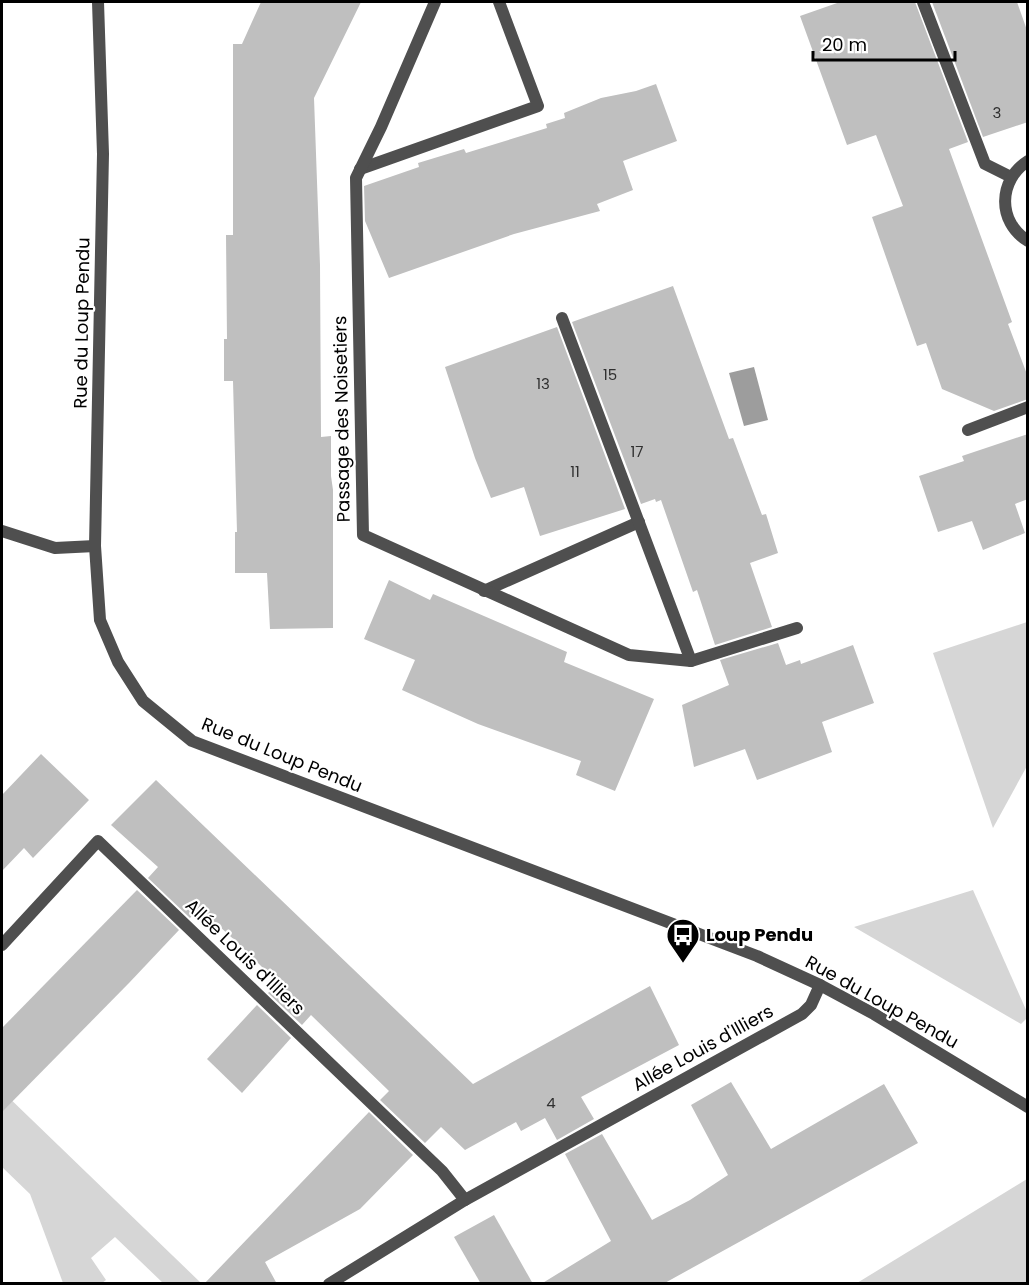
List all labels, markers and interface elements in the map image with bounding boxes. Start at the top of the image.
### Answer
scale bar [813,24,956,62]
text: 20 m [822,32,867,57]
house number: 3 [993,102,1001,123]
street label: Rue du Loup Pendu [68,237,95,409]
street label: Passage des Noisetiers [327,315,356,523]
house number: 15 [603,364,617,385]
house number: 13 [536,373,550,394]
house number: 17 [631,441,644,462]
house number: 11 [570,461,580,482]
street label: Rue du Loup Pendu [198,711,366,798]
street label: Allée Louis d'Illiers [180,893,311,1020]
bus stop icon: Loup Pendu [665,917,701,964]
place label: Loup Pendu [706,922,813,947]
street label: Rue du Loup Pendu [801,949,963,1054]
street label: Allée Louis d'Illiers [628,998,778,1097]
house number: 4 [546,1092,556,1113]

